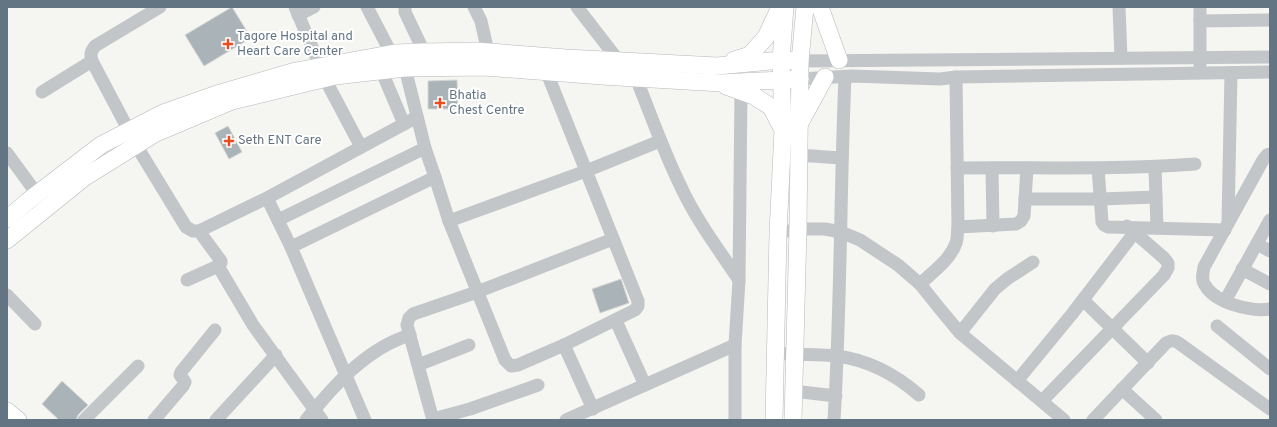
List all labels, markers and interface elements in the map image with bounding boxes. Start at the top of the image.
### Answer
place label: Tagore Hospital and Heart Care Center [237,29,353,60]
marker: Tagore Hospital and Heart Care Center [222,38,234,50]
place label: Bhatia Chest Centre [449,88,525,119]
marker: Bhatia Chest Centre [434,97,446,109]
place label: Seth ENT Care [238,133,322,149]
marker: Seth ENT Care [223,135,235,147]

